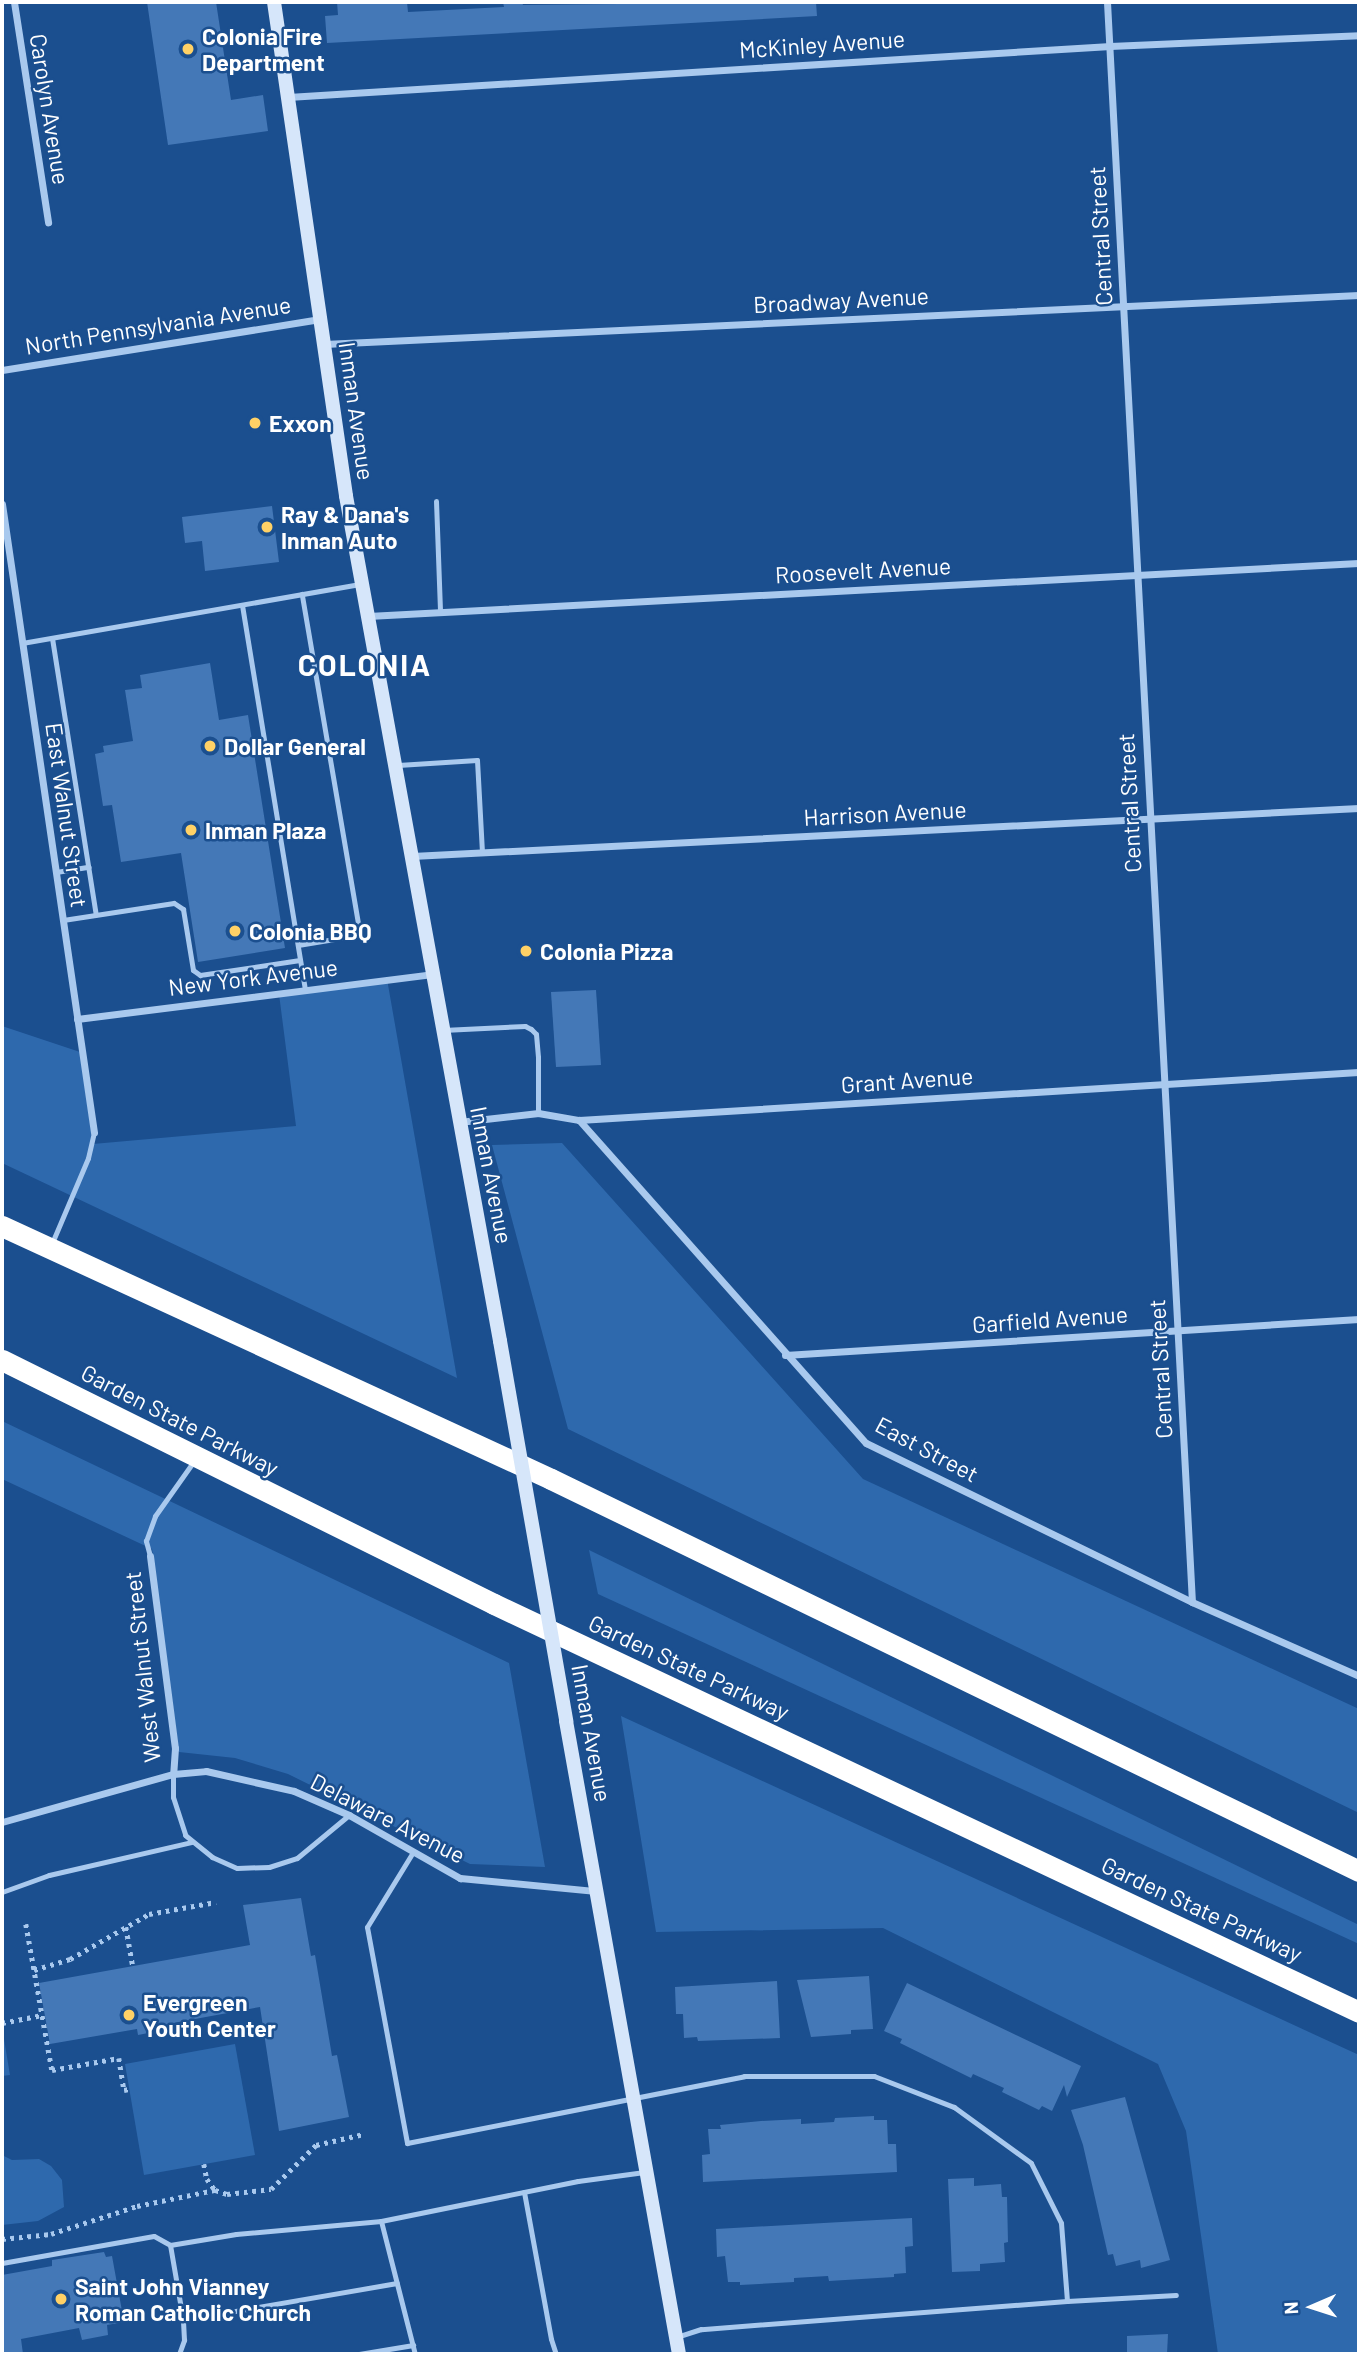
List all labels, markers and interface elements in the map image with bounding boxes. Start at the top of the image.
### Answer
place label: Colonia Fire Department [202,22,325,76]
street label: McKinley Avenue [738,24,906,64]
street label: Carolyn Avenue [24,32,76,186]
marker: Colonia Fire Department [180,41,196,57]
street label: Central Street [1083,166,1117,306]
street label: Broadway Avenue [753,282,929,318]
street label: North Pennsylvania Avenue [23,290,293,360]
street label: Inman Avenue [334,340,380,482]
place label: Exxon [269,409,332,437]
marker: Exxon [247,415,263,431]
place label: Ray & Dana's Inman Auto [281,500,409,554]
marker: Ray & Dana's Inman Auto [259,519,275,535]
street label: Roosevelt Avenue [774,552,952,588]
district label: COLONIA [299,646,431,682]
street label: East Walnut Street [40,721,94,909]
place label: Dollar General [224,732,366,760]
street label: Central Street [1112,733,1146,873]
marker: Dollar General [202,738,218,754]
street label: Harrison Avenue [803,795,967,831]
place label: Inman Plaza [205,816,326,844]
marker: Inman Plaza [183,822,199,838]
place label: Colonia BBQ [249,917,372,945]
marker: Colonia BBQ [227,923,243,939]
place label: Colonia Pizza [540,937,673,965]
marker: Colonia Pizza [518,943,534,959]
street label: New York Avenue [167,953,339,1001]
street label: Grant Avenue [840,1062,974,1098]
street label: Inman Avenue [465,1104,519,1246]
street label: Central Street [1143,1299,1177,1439]
street label: Garfield Avenue [971,1300,1129,1338]
street label: Garden State Parkway [77,1358,283,1482]
street label: East Street [871,1410,983,1488]
street label: West Walnut Street [118,1570,166,1764]
street label: Garden State Parkway [584,1608,794,1726]
street label: Inman Avenue [566,1662,618,1804]
street label: Delaware Avenue [306,1767,470,1869]
street label: Garden State Parkway [1097,1850,1307,1968]
place label: Evergreen Youth Center [143,1988,276,2042]
marker: Evergreen Youth Center [121,2007,137,2023]
place label: Saint John Vianney Roman Catholic Church [75,2272,311,2326]
north arrow [1277,2272,1347,2342]
marker: Saint John Vianney Roman Catholic Church [53,2291,69,2307]
text: N [1279,2301,1302,2315]

